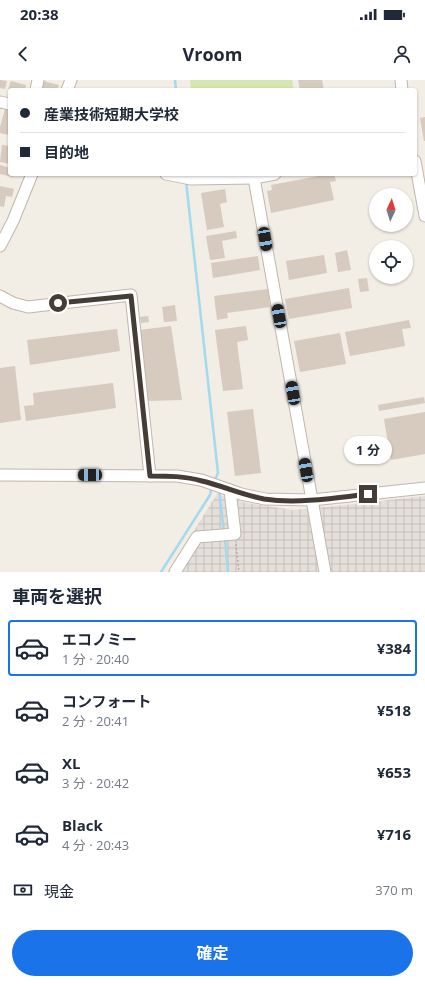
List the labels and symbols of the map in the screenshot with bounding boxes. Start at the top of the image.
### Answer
north arrow [369,188,413,232]
car [257,226,273,252]
route start [49,294,67,312]
car [271,303,287,329]
car [285,380,301,406]
callout: 1 分 [344,436,392,464]
car [298,457,314,483]
car [78,469,102,481]
route end [359,485,377,503]

